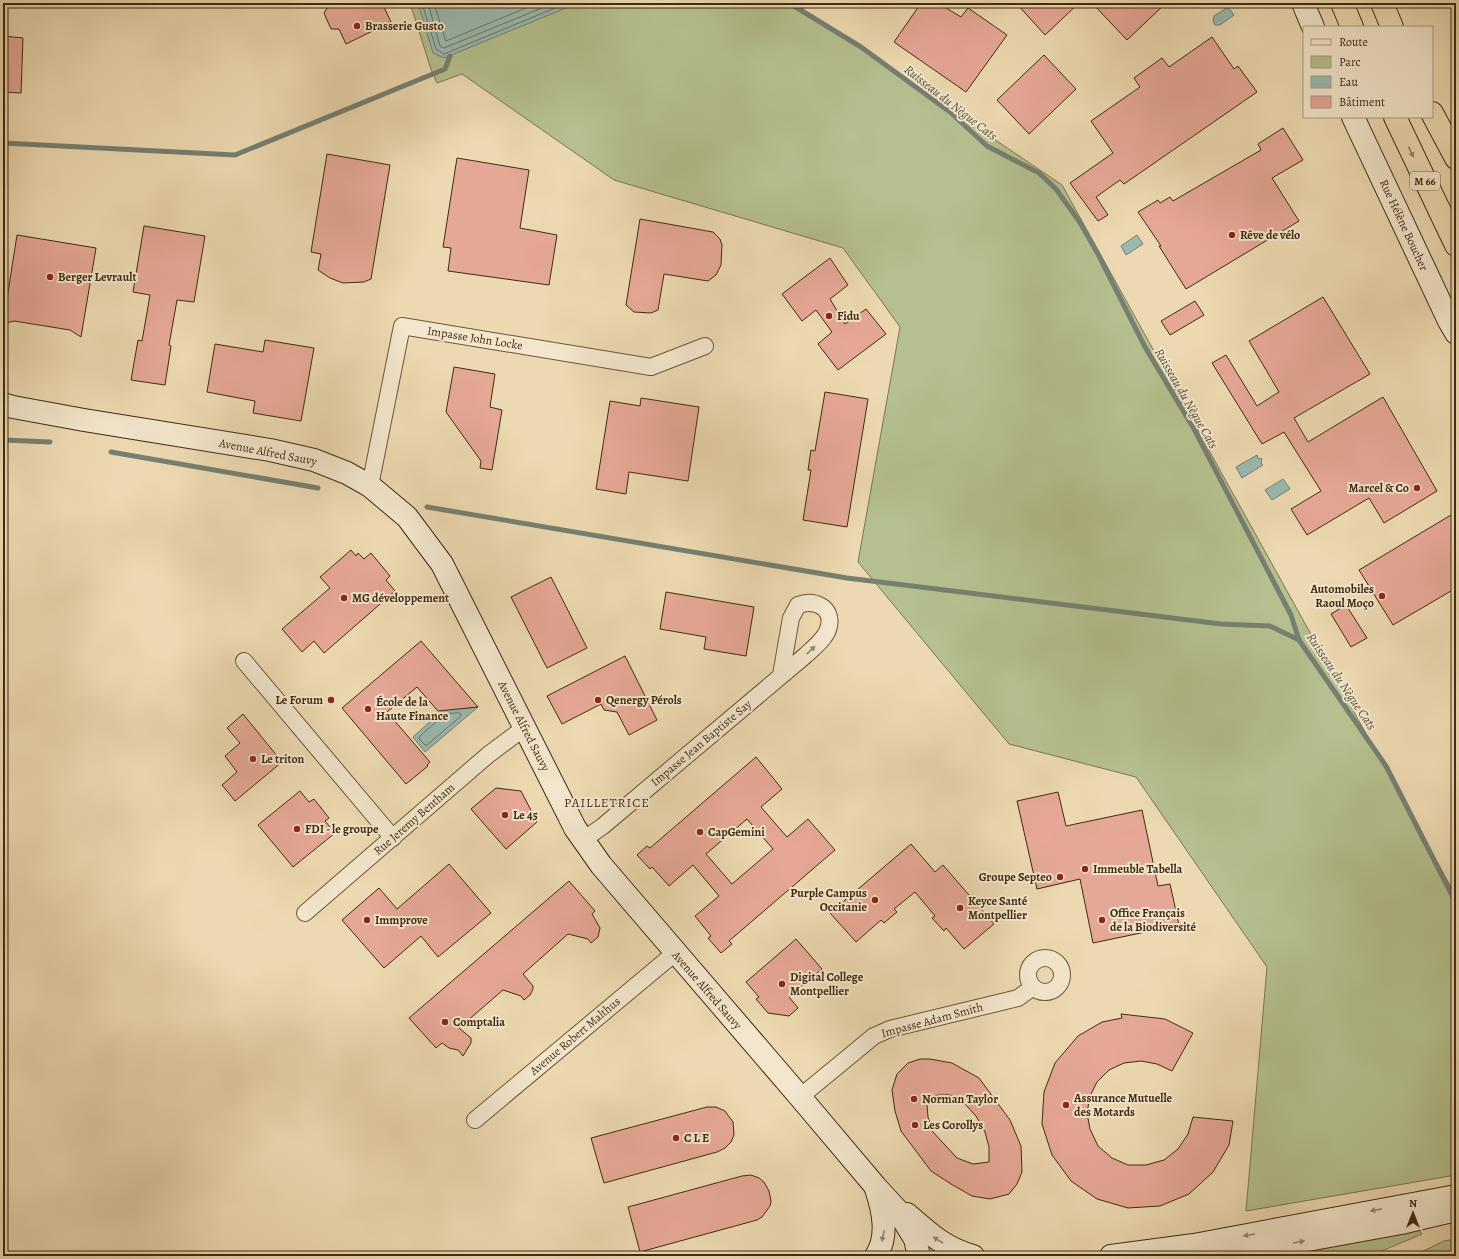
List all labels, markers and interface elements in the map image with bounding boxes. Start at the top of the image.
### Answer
place label: Brasserie Gusto [365,18,444,34]
marker: Brasserie Gusto [352,21,362,31]
legend [1303,26,1433,118]
text: Route [1339,34,1368,50]
text: Parc [1339,54,1361,70]
water label: Ruisseau du Nègue Cats [901,61,1001,144]
text: Eau [1339,74,1358,90]
text: Bâtiment [1339,94,1385,110]
one-way arrow [1408,147,1414,158]
road number: M 66 [1410,172,1440,190]
street label: Rue Hélène Boucher [1376,177,1432,274]
place label: Rêve de vélo [1240,227,1300,243]
marker: Rêve de vélo [1227,230,1237,240]
place label: Berger Levrault [58,269,136,285]
marker: Berger Levrault [45,272,55,282]
place label: Fidu [837,308,860,324]
marker: Fidu [824,311,834,321]
street label: Impasse John Locke [426,323,524,353]
water label: Ruisseau du Nègue Cats [1151,345,1223,452]
street label: Avenue Alfred Sauvy [217,434,319,469]
place label: Marcel & Co [1349,480,1409,496]
marker: Marcel & Co [1412,483,1422,493]
place label: Automobiles Raoul Moço [1310,581,1374,611]
place label: MG développement [352,590,449,606]
marker: Automobiles Raoul Moço [1377,591,1387,601]
marker: MG développement [339,593,349,603]
water label: Ruisseau du Nègue Cats [1303,629,1381,734]
one-way arrow [806,645,816,655]
street label: Avenue Alfred Sauvy [494,677,554,774]
place label: Le Forum [275,692,323,708]
place label: Qenergy Pérols [606,692,682,708]
place label: École de la Haute Finance [376,694,449,724]
marker: Le Forum [326,695,336,705]
marker: Qenergy Pérols [593,695,603,705]
street label: Impasse Jean Baptiste Say [647,696,755,790]
marker: École de la Haute Finance [363,704,373,714]
place label: Le triton [261,751,305,767]
marker: Le triton [248,754,258,764]
street label: Rue Jeremy Bentham [370,779,458,859]
district label: PAILLETRICE [564,794,650,811]
place label: Le 45 [513,807,538,823]
marker: Le 45 [500,810,510,820]
place label: FDI - le groupe [305,821,379,837]
marker: FDI - le groupe [292,824,302,834]
place label: CapGemini [708,824,765,840]
marker: CapGemini [695,827,705,837]
place label: Immeuble Tabella [1093,861,1183,877]
marker: Immeuble Tabella [1080,864,1090,874]
place label: Groupe Septeo [979,869,1052,885]
marker: Groupe Septeo [1055,872,1065,882]
place label: Purple Campus Occitanie [790,885,867,915]
place label: Keyce Santé Montpellier [968,893,1028,923]
marker: Purple Campus Occitanie [870,895,880,905]
marker: Keyce Santé Montpellier [955,903,965,913]
place label: Office Français de la Biodiversité [1110,905,1197,935]
place label: Immprove [375,912,428,928]
marker: Immprove [362,915,372,925]
marker: Office Français de la Biodiversité [1097,915,1107,925]
street label: Avenue Alfred Sauvy [668,947,746,1033]
place label: Digital College Montpellier [790,969,864,999]
marker: Digital College Montpellier [777,979,787,989]
street label: Avenue Robert Malthus [526,993,624,1079]
street label: Impasse Adam Smith [879,999,985,1041]
place label: Comptalia [453,1014,505,1030]
marker: Comptalia [440,1017,450,1027]
place label: Assurance Mutuelle des Motards [1073,1090,1173,1120]
place label: Norman Taylor [922,1091,998,1107]
marker: Norman Taylor [909,1094,919,1104]
marker: Assurance Mutuelle des Motards [1061,1100,1071,1110]
place label: Les Corollys [923,1117,983,1133]
marker: Les Corollys [910,1120,920,1130]
place label: C L E [684,1130,709,1146]
marker: C L E [671,1133,681,1143]
north arrow [1393,1193,1433,1233]
text: N [1409,1196,1417,1211]
one-way arrow [1370,1208,1382,1214]
one-way arrow [879,1230,885,1242]
one-way arrow [1242,1232,1255,1238]
one-way arrow [932,1236,943,1244]
one-way arrow [1293,1238,1305,1244]

